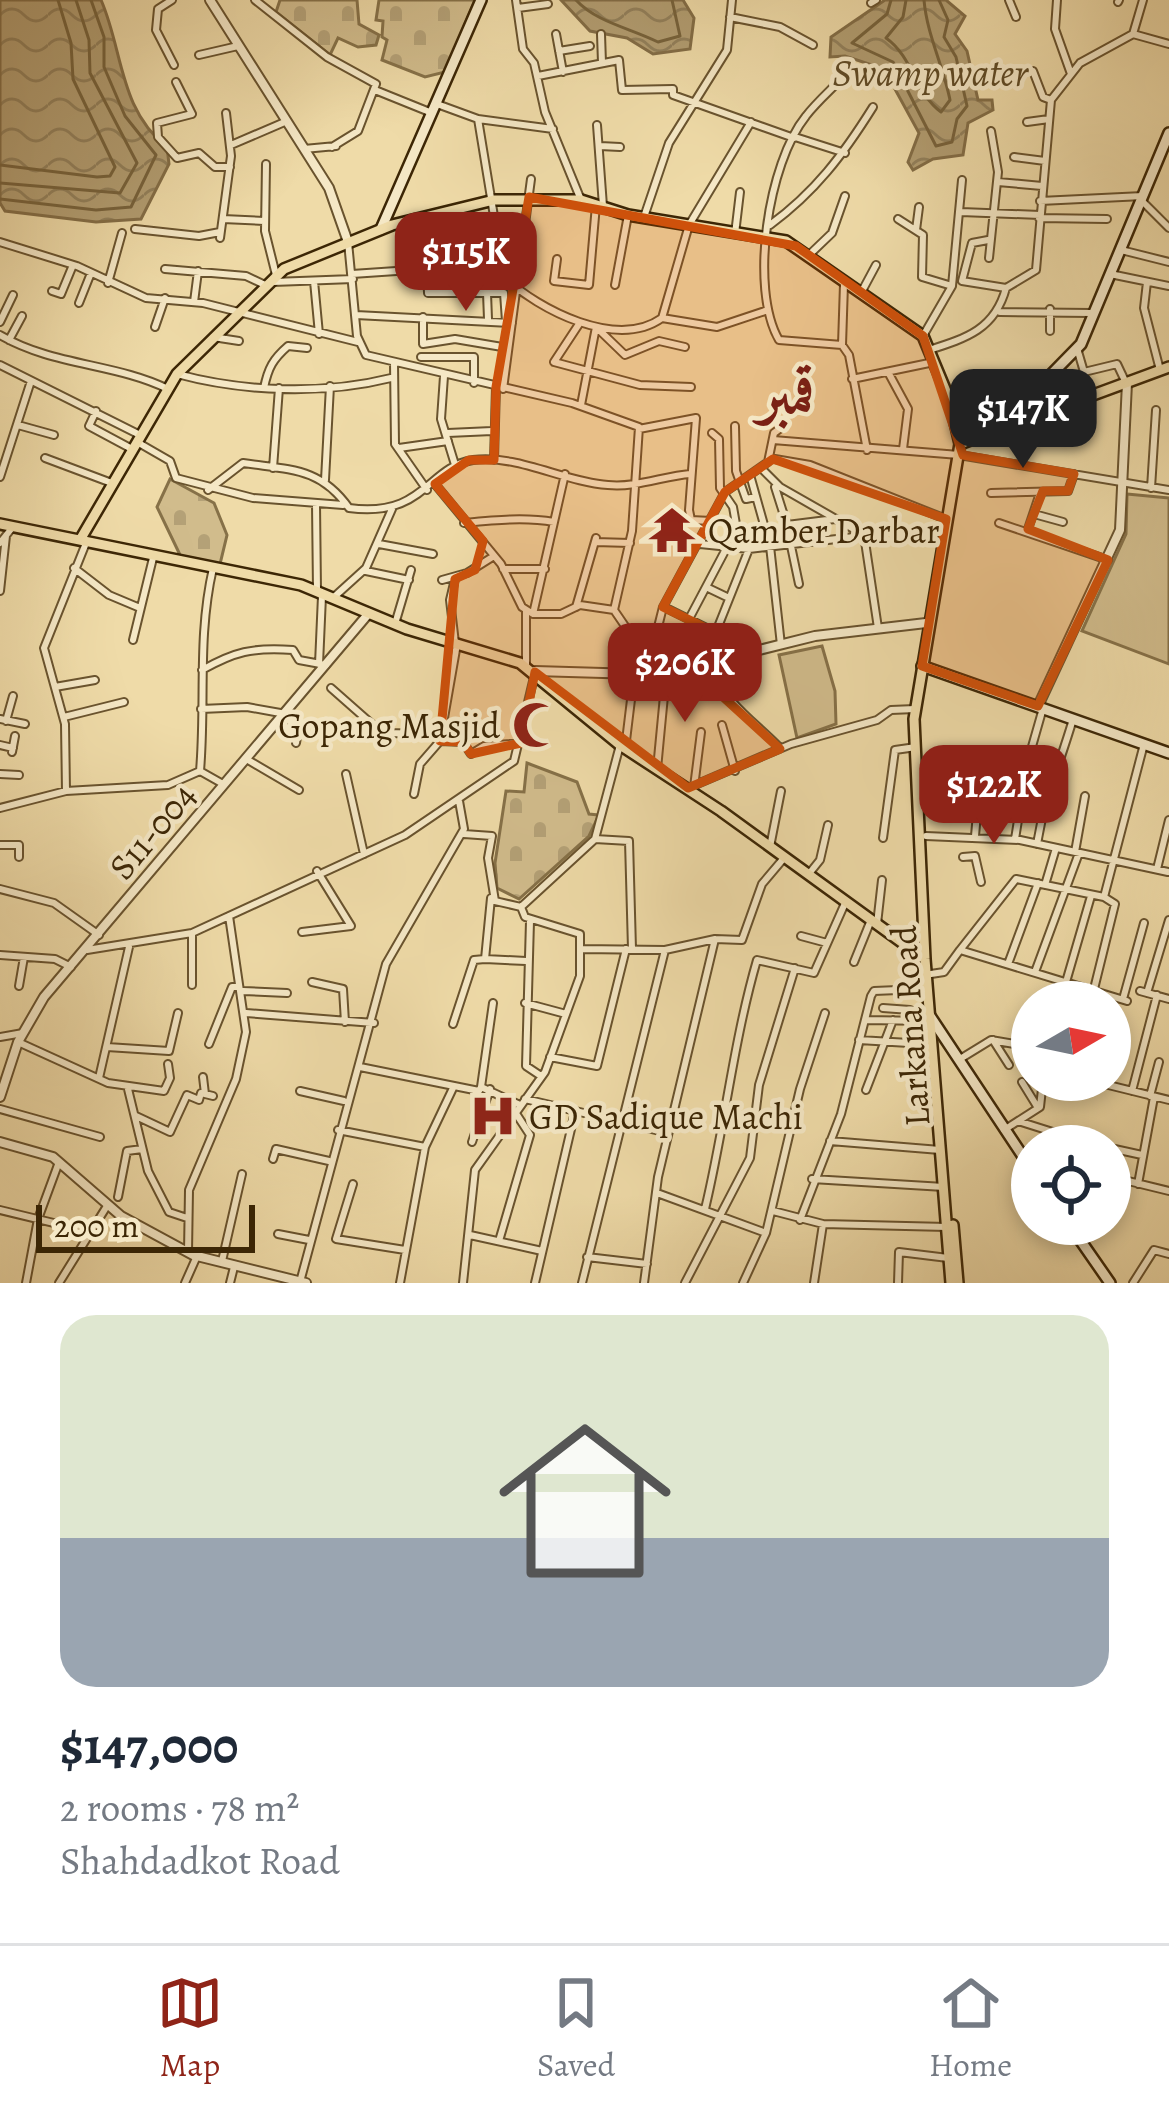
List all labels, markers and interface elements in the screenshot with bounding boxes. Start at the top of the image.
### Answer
water label: Swamp water [832,46,1029,99]
pin: $115K [382,212,550,314]
text: $115K [422,224,510,277]
district label: قمبر [752,352,814,434]
pin: $147K [939,369,1107,471]
text: $147K [977,381,1069,434]
temple icon: Qamber Darbar [647,505,697,555]
place label: Qamber Darbar [708,506,940,555]
pin: $206K [601,623,769,725]
text: $206K [635,635,735,688]
mosque icon: Gopang Masjid [511,700,561,750]
place label: Gopang Masjid [278,701,501,750]
pin: $122K [910,745,1078,847]
text: $122K [946,757,1042,810]
street label: S11-004 [97,772,207,890]
street label: Larkana Road [878,923,941,1128]
north arrow [1011,981,1131,1101]
map controls [1011,981,1131,1245]
hospital icon: GD Sadique Machi [468,1091,518,1141]
place label: GD Sadique Machi [529,1092,803,1141]
button: locate [1011,1125,1131,1245]
scale bar [36,1199,255,1252]
text: 200 m [54,1203,139,1248]
icon: home [477,1393,693,1609]
text: $147,000 [60,1711,238,1781]
text: 2 rooms · 78 m² [60,1781,299,1834]
text: Shahdadkot Road [60,1834,340,1887]
tab: Map [157,1970,223,2087]
tab: Saved [537,1970,615,2087]
tab: Home [929,1970,1012,2087]

